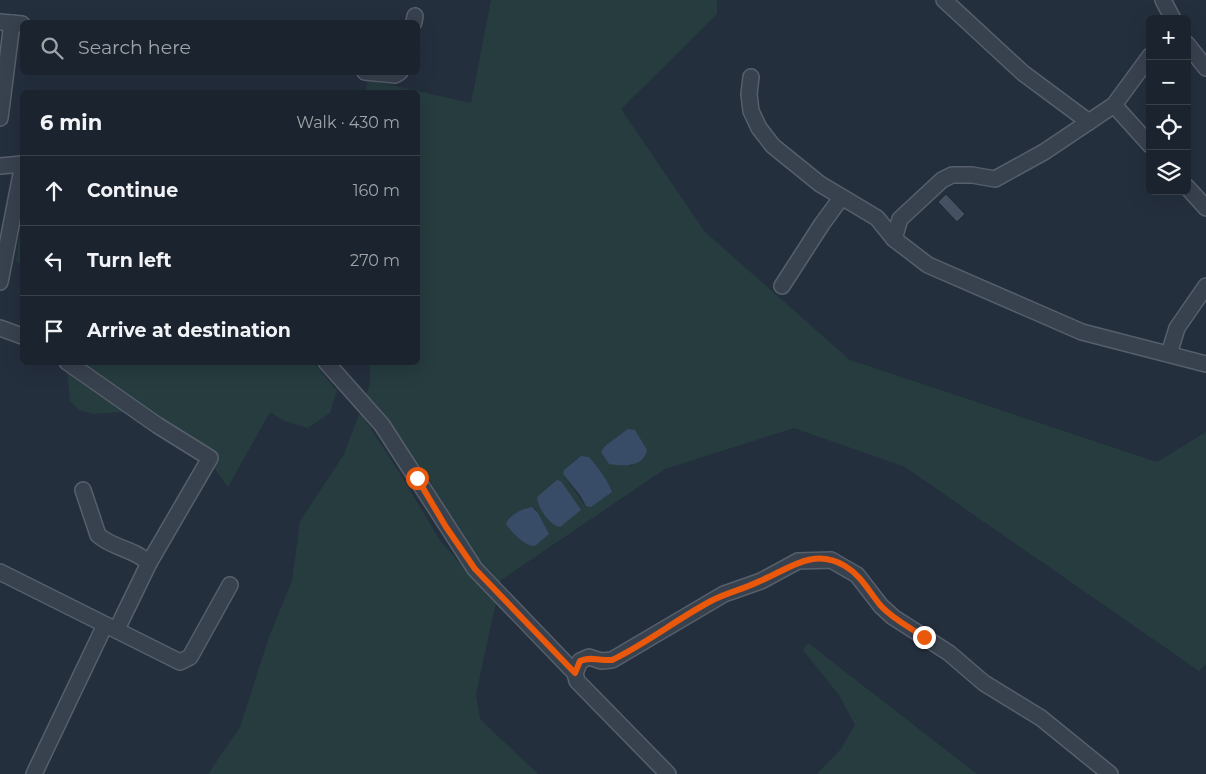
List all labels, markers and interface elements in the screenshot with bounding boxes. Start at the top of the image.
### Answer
map controls [1146,15,1191,195]
button: + [1146,15,1191,60]
search box [20,20,420,75]
icon: search [38,34,66,62]
text: Search here [78,36,191,59]
button: − [1146,60,1191,105]
button: locate [1146,105,1191,150]
text: 6 min [40,110,102,135]
text: Walk · 430 m [296,113,400,132]
button: layers [1146,150,1191,195]
icon: ahead [40,177,68,205]
text: Continue [87,179,178,202]
text: 160 m [353,181,400,200]
icon: left [40,247,68,275]
text: Turn left [87,249,172,272]
text: 270 m [350,251,400,270]
icon: arrive [40,317,68,345]
text: Arrive at destination [87,319,291,342]
route start [406,467,429,490]
route end [913,626,936,649]

